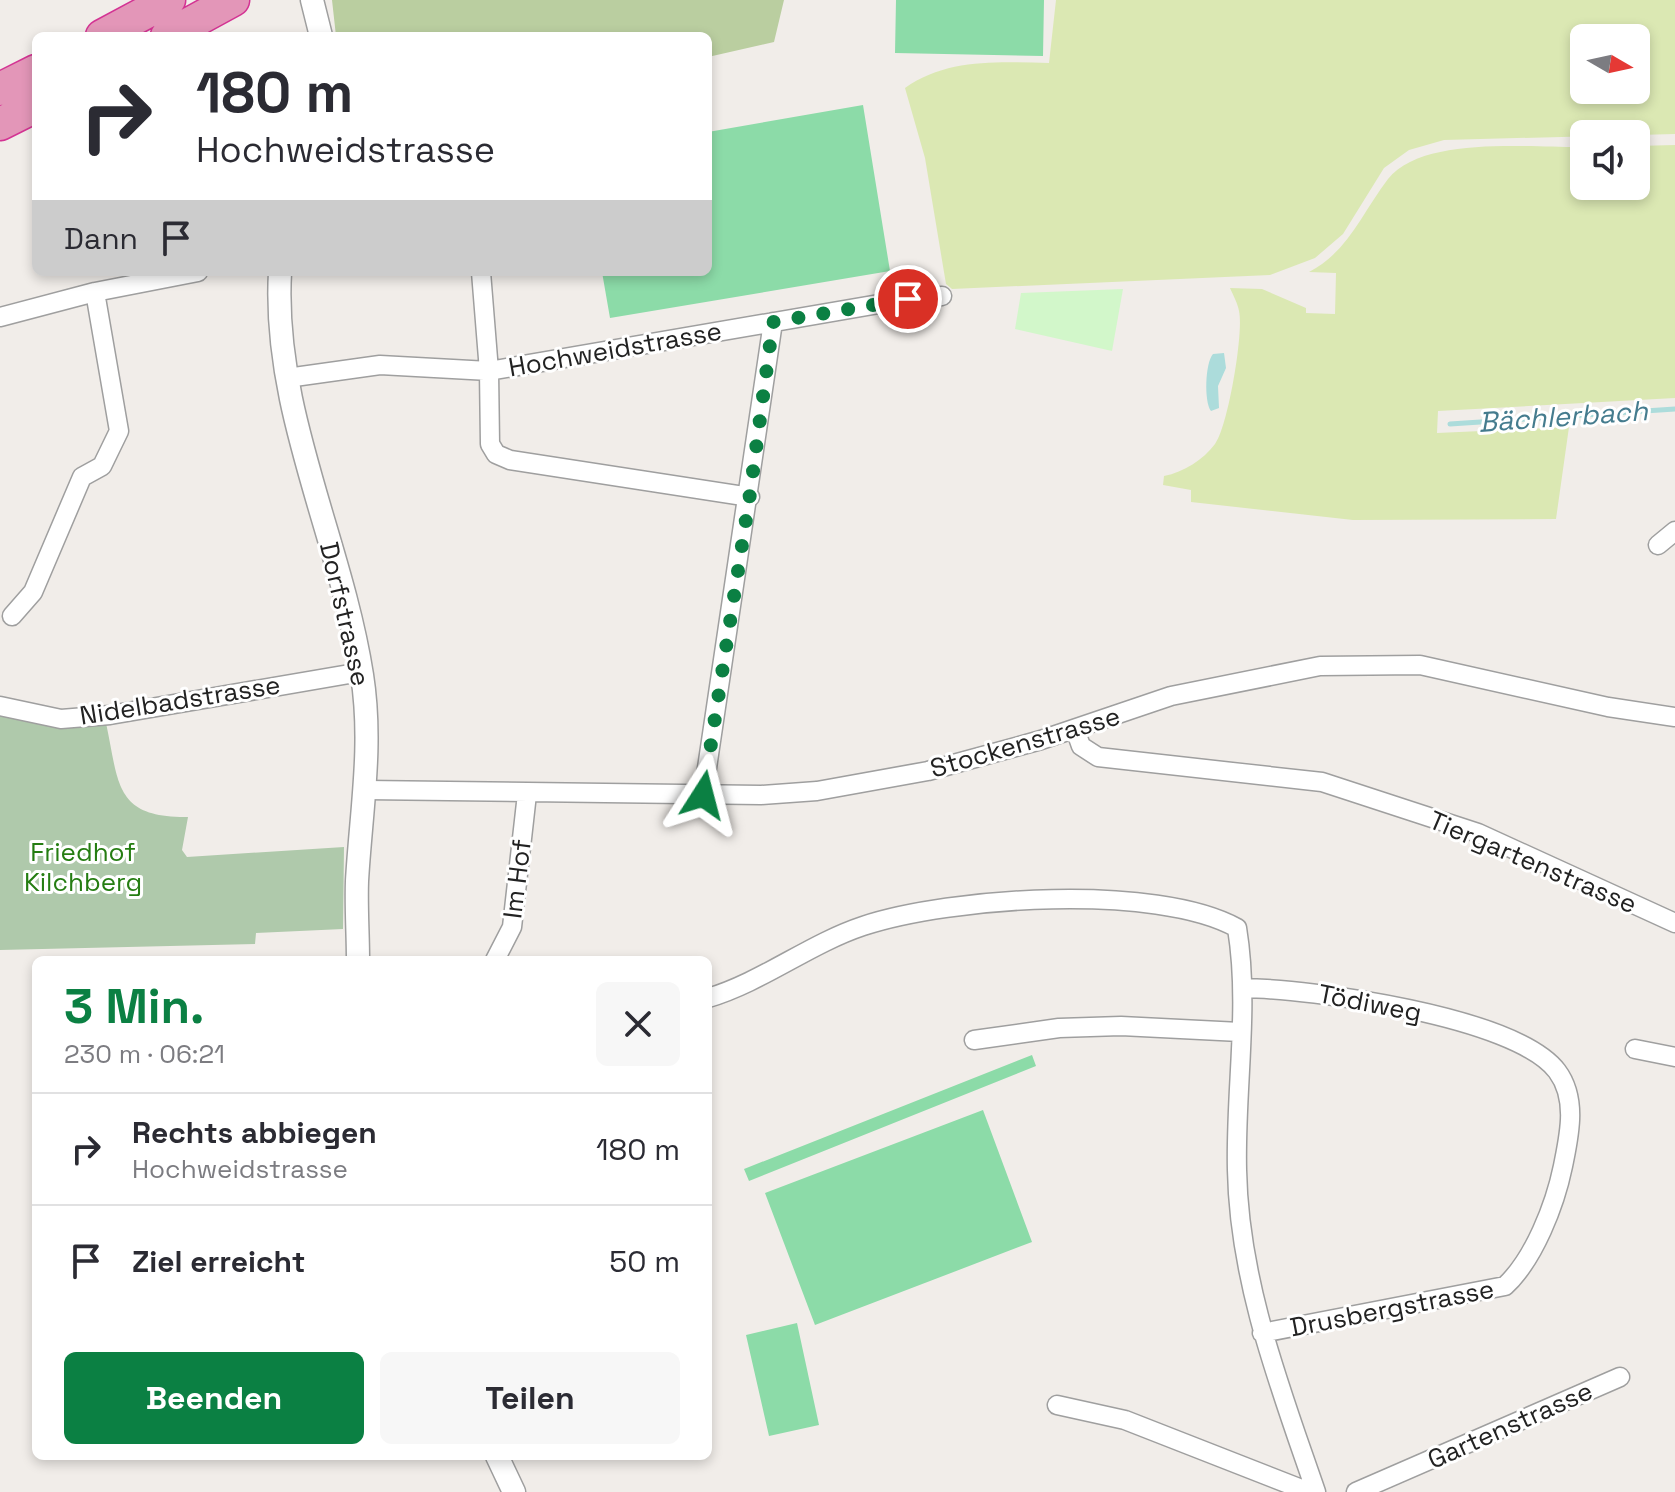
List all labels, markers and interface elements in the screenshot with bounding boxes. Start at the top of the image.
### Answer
north arrow [1570,24,1650,104]
map controls [1570,24,1650,200]
text: 180 m [196,57,353,128]
icon: right [64,64,168,168]
button: sound [1570,120,1650,200]
text: Hochweidstrasse [196,127,495,173]
icon: arrive [154,216,198,260]
text: Dann [64,219,138,258]
pin [874,265,942,333]
icon: arrive [886,277,930,321]
street label: Hochweidstrasse [506,314,724,384]
water label: Bächlerbach [1477,392,1650,440]
street label: Dorfstrasse [312,539,378,689]
street label: Nidelbadstrasse [77,667,283,733]
street label: Stockenstrasse [926,699,1124,785]
position arrow [661,753,745,837]
street label: Tiergartenstrasse [1424,803,1642,921]
park label: Friedhof Kilchberg [24,835,142,899]
street label: Im Hof [495,837,539,921]
text: 3 Min. [64,976,204,1037]
street label: Tödiweg [1315,976,1425,1030]
button: close [596,982,680,1066]
text: 230 m · 06:21 [64,1037,225,1071]
text: Rechts abbiegen [132,1113,377,1152]
icon: right [64,1127,108,1171]
text: 180 m [596,1130,680,1169]
text: Hochweidstrasse [132,1152,348,1186]
icon: arrive [64,1239,108,1283]
text: Ziel erreicht [132,1242,305,1281]
text: 50 m [609,1242,680,1281]
street label: Drusbergstrasse [1287,1272,1497,1344]
button: Beenden [64,1352,364,1444]
button: Teilen [380,1352,680,1444]
street label: Gartenstrasse [1422,1373,1598,1477]

